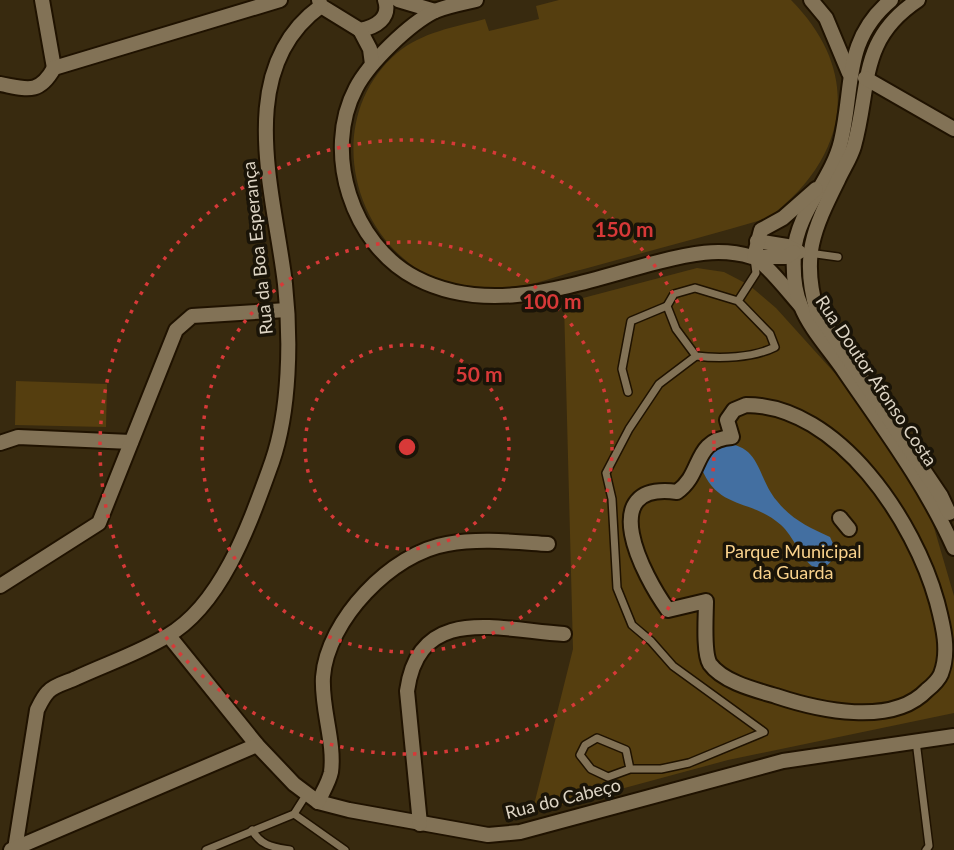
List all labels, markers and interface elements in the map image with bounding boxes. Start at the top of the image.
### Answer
street label: Rua da Boa Esperança [237,160,277,336]
text: 150 m [594,216,654,241]
text: 100 m [522,288,582,313]
street label: Rua Doutor Afonso Costa [812,291,942,470]
text: 50 m [455,361,503,386]
centre of rings [395,435,419,459]
park label: Parque Municipal da Guarda [724,540,862,583]
street label: Rua do Cabeço [503,773,623,823]

